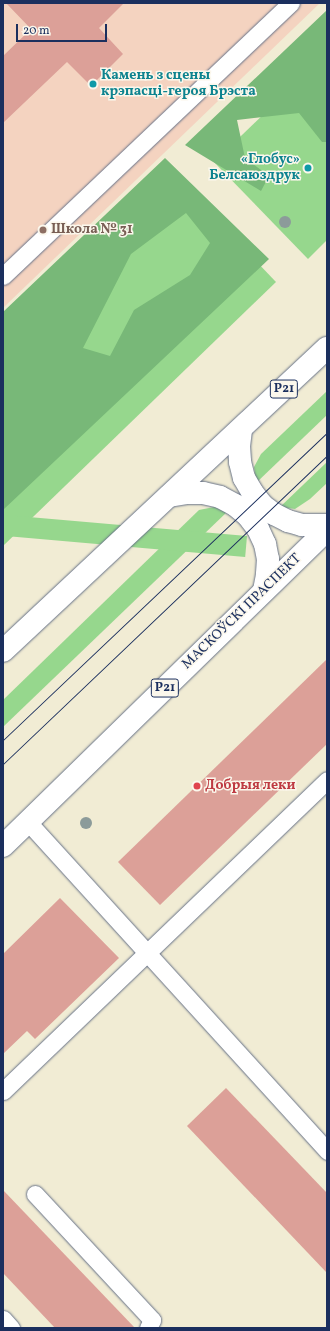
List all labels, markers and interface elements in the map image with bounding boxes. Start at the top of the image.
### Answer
scale bar [18,16,109,42]
text: 20 m [23,23,50,39]
place label: Камень з сцены крэпасці-героя Брэста [101,68,256,100]
marker: Камень з сцены крэпасці-героя Брэста [88,79,98,89]
place label: «Глобус» Белсаюздрук [209,152,300,184]
marker: «Глобус» Белсаюздрук [303,163,313,173]
place label: Школа № 31 [51,222,133,238]
marker: Школа № 31 [38,225,48,235]
road number: Р21 [269,378,299,400]
street label: МАСКОЎСКІ ПРАСПЕКТ [179,551,305,673]
road number: Р21 [150,677,180,699]
place label: Добрыя леки [205,778,295,794]
marker: Добрыя леки [192,781,202,791]

